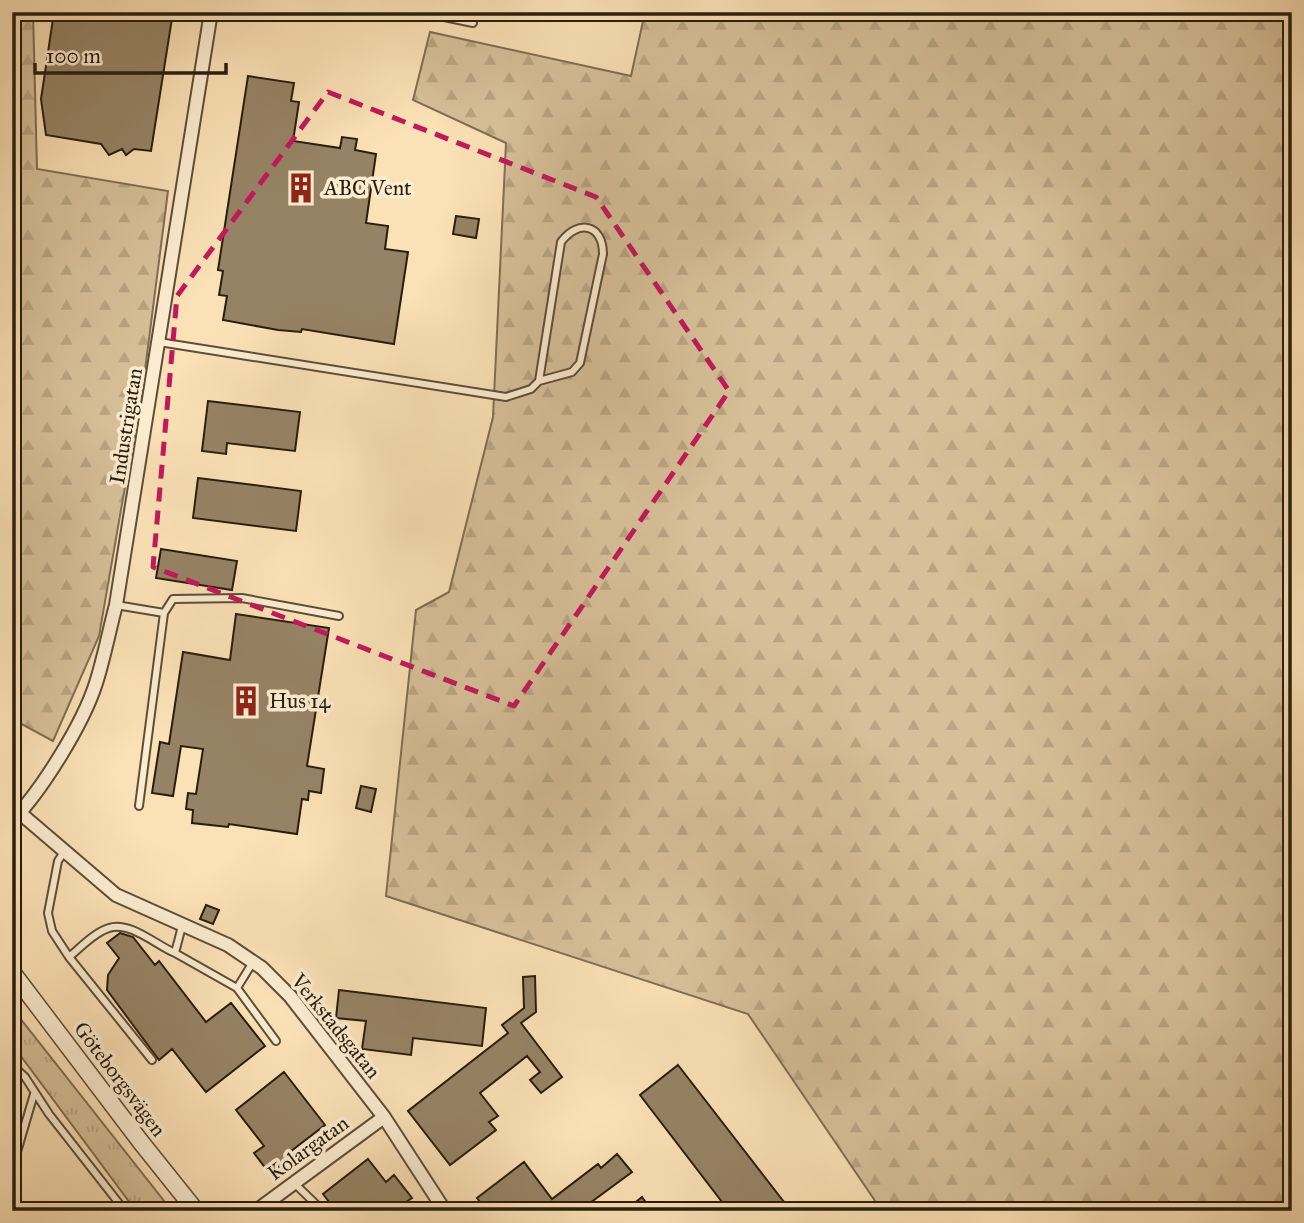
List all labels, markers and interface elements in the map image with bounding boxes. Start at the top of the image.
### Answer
scale bar [35,32,226,76]
text: 100 m [46,43,101,69]
building icon: ABC Vent [284,171,318,205]
place label: ABC Vent [323,175,412,201]
street label: Industrigatan [104,366,148,486]
building icon: Hus 14 [229,684,263,718]
place label: Hus 14 [269,688,332,714]
street label: Verkstadsgatan [285,967,386,1084]
street label: Göteborgsvägen [68,1016,172,1142]
street label: Kolargatan [262,1110,354,1186]

